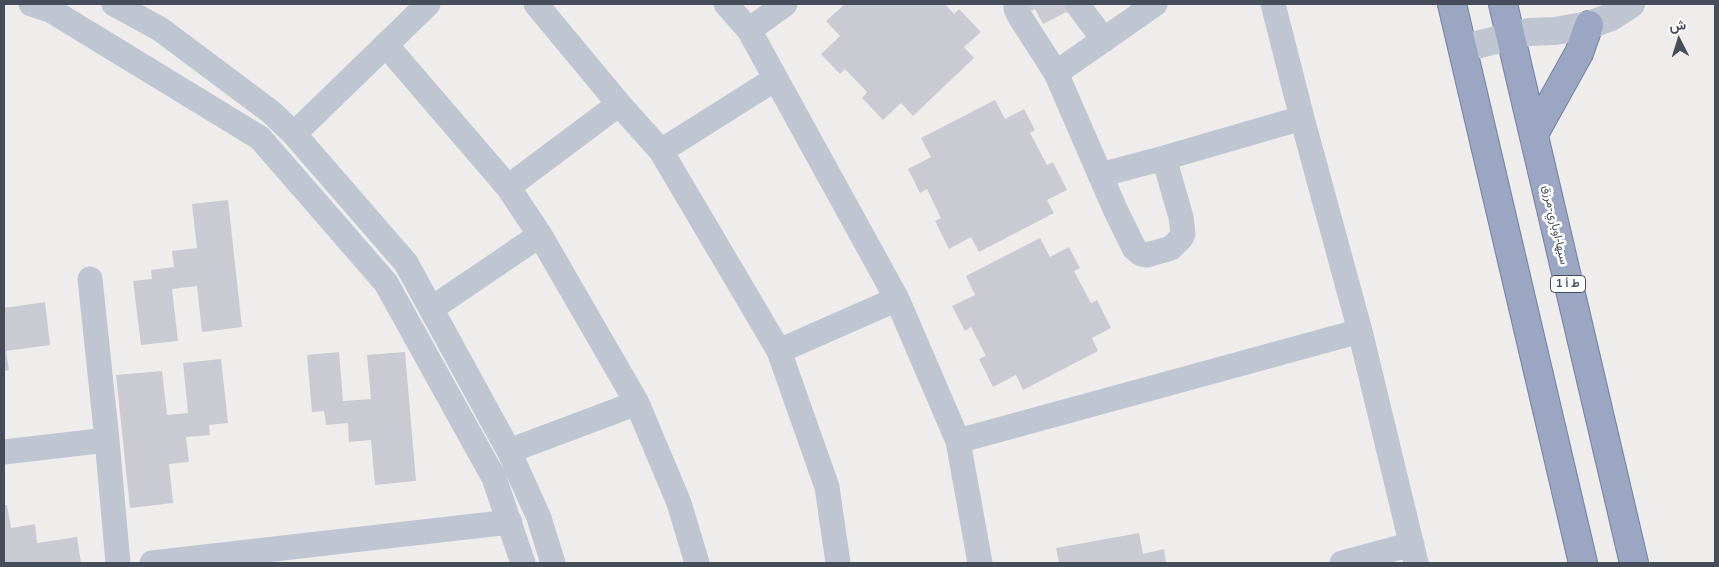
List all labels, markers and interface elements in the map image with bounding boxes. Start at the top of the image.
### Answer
north arrow [1654,15,1704,65]
text: ش [1669,16,1687,34]
street label: سبها-اوباري-مرزق [1539,184,1571,266]
road number: ط أ 1 [1550,276,1586,292]

